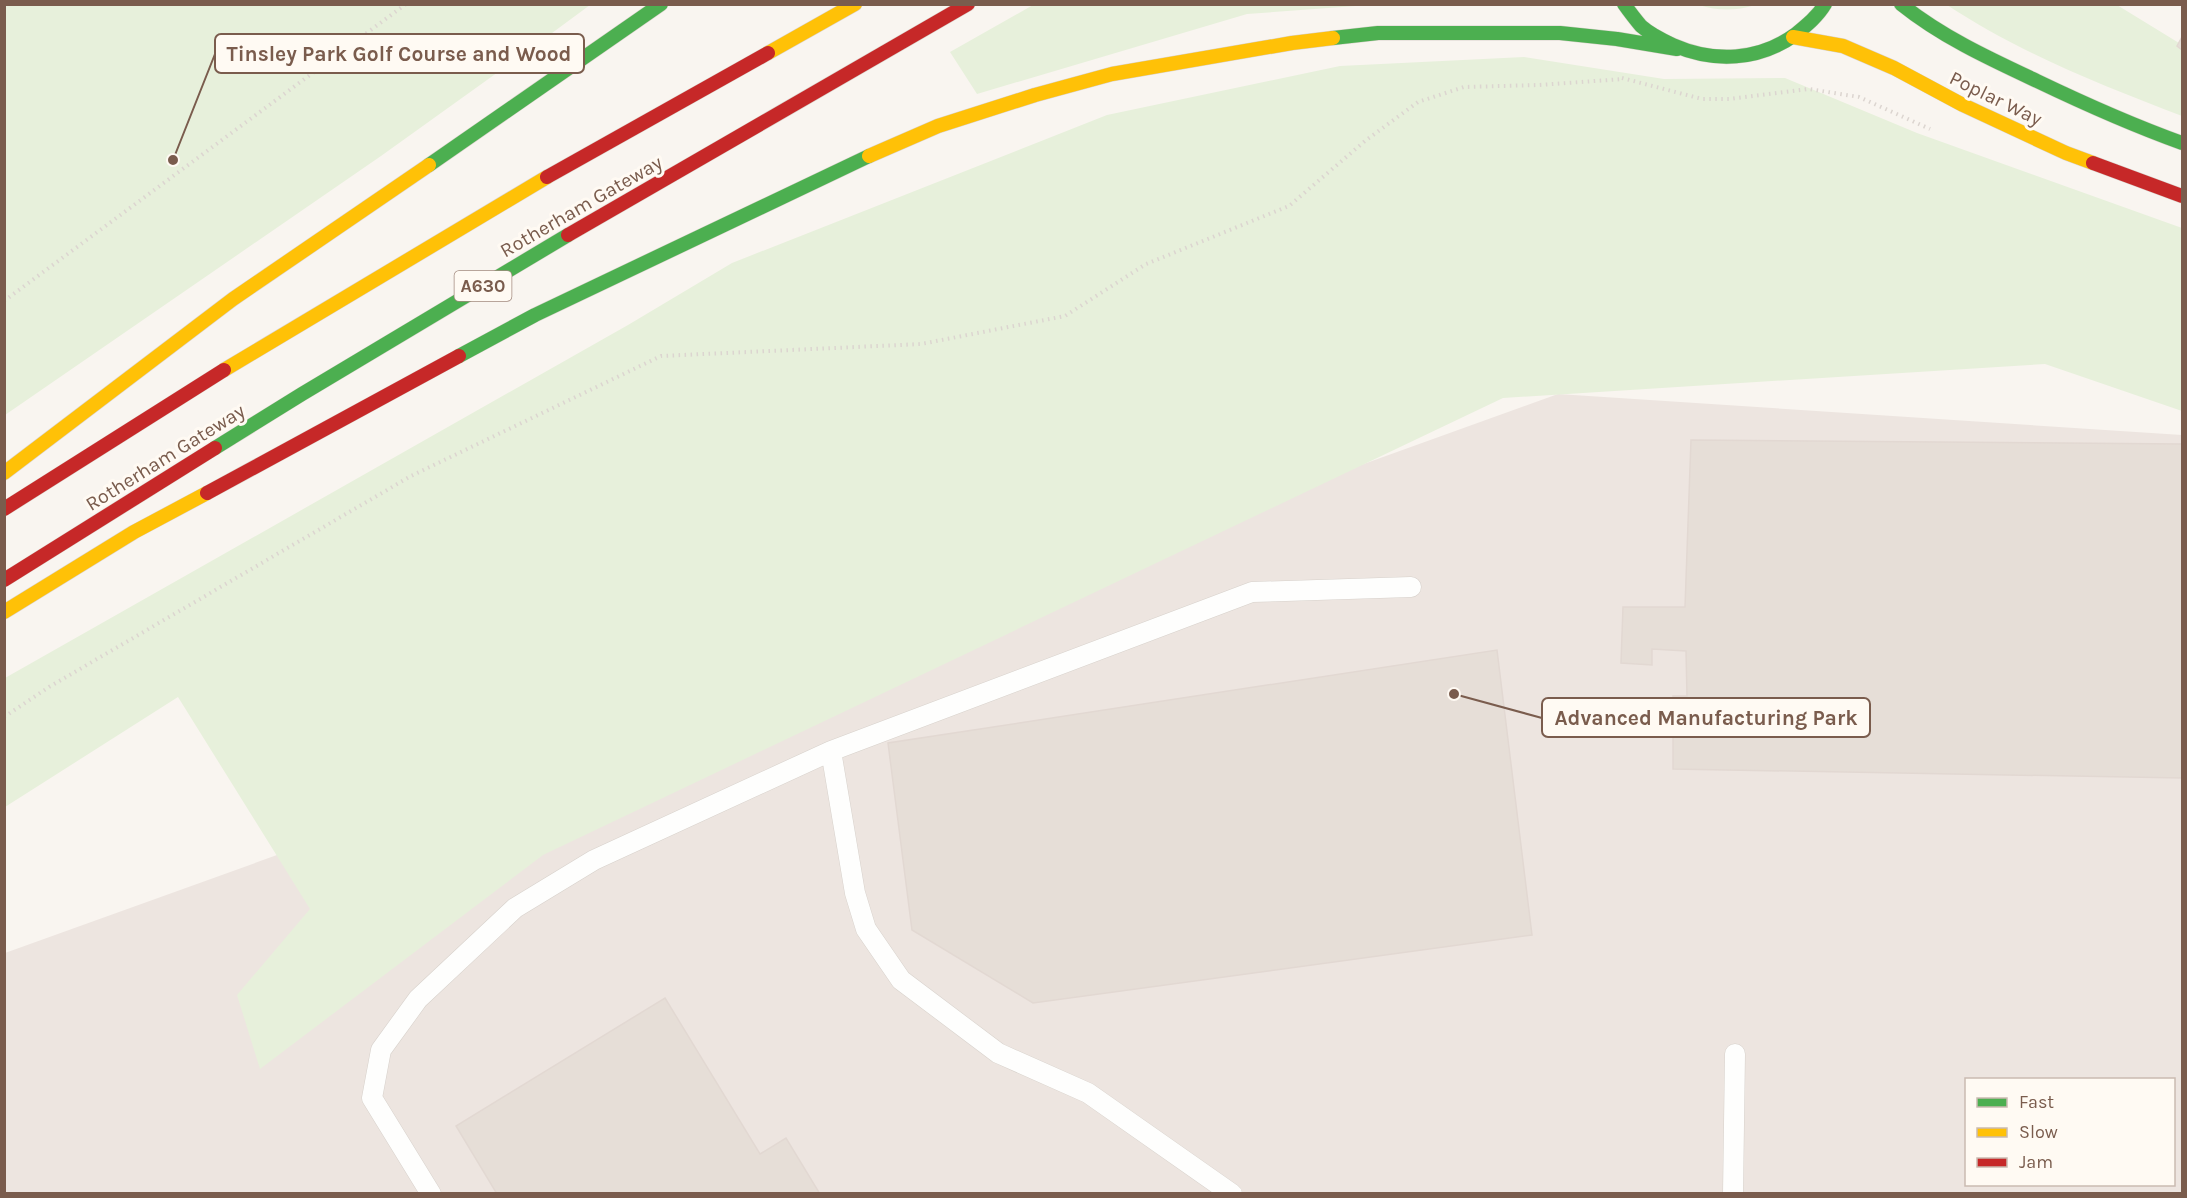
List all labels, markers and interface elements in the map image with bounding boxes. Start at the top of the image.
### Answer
callout: Tinsley Park Golf Course and Wood [215,34,584,73]
text: Tinsley Park Golf Course and Wood [227,42,572,66]
street label: Poplar Way [1946,66,2046,131]
street label: Rotherham Gateway [496,151,666,262]
road number: A630 [454,271,512,301]
street label: Rotherham Gateway [81,399,249,516]
callout: Advanced Manufacturing Park [1542,698,1870,737]
text: Advanced Manufacturing Park [1554,706,1858,730]
legend [1965,1078,2175,1186]
text: Fast [2019,1091,2054,1113]
text: Slow [2019,1121,2058,1143]
text: Jam [2019,1151,2053,1173]

